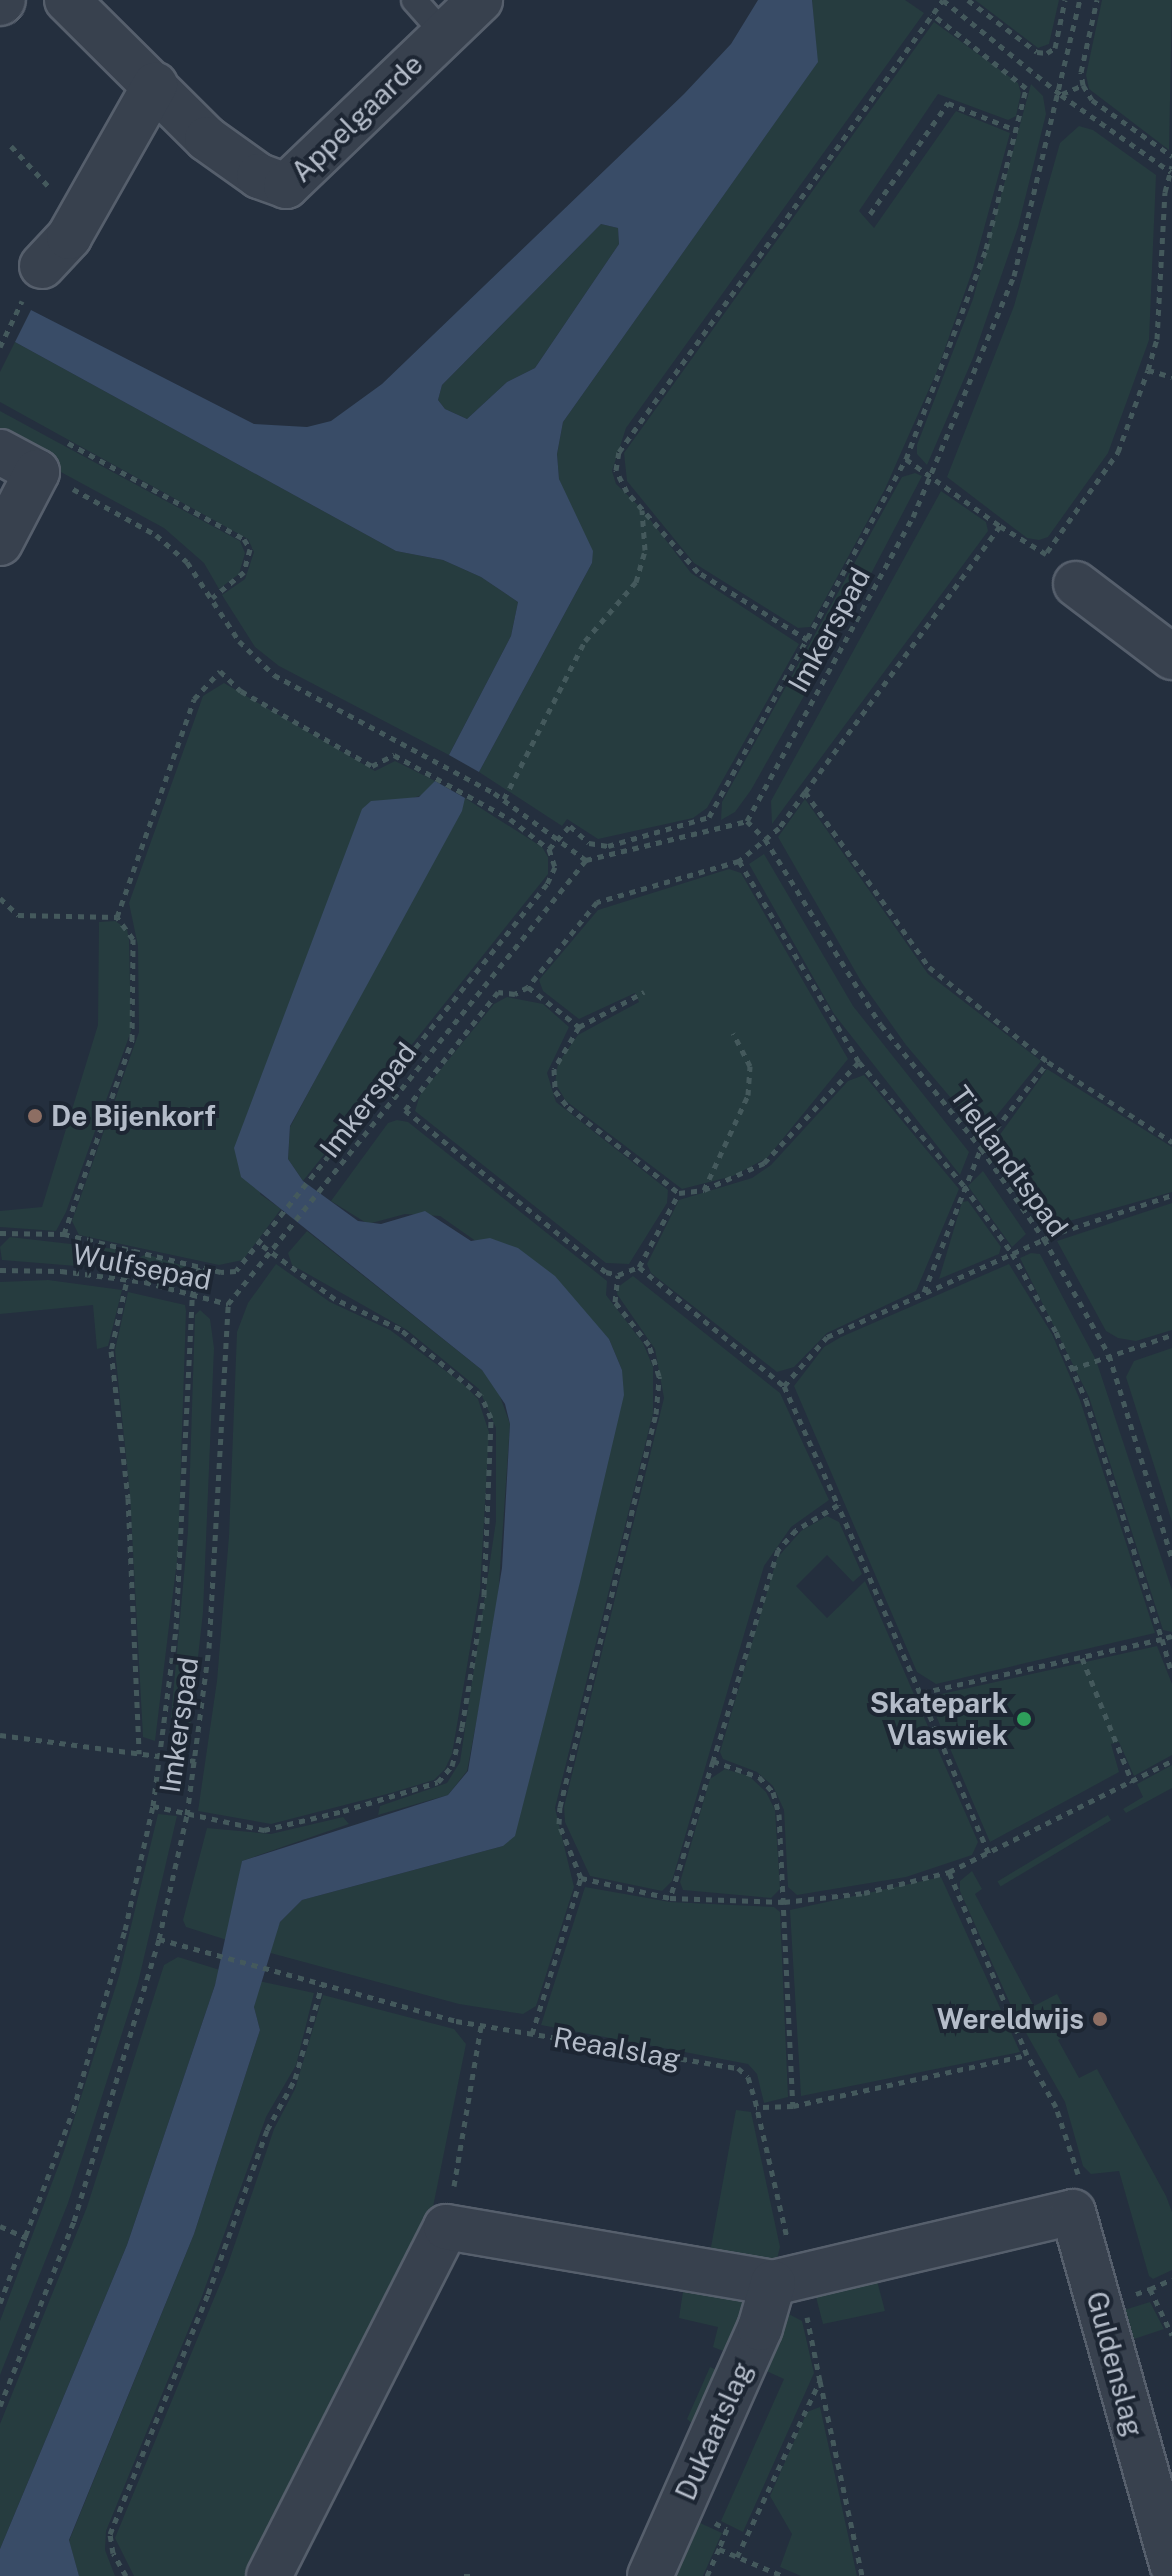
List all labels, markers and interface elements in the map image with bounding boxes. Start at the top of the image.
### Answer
street label: Appelgaarde [285,47,429,189]
street label: Imkerspad [781,562,877,698]
street label: Imkerspad [313,1036,423,1164]
street label: Tiellandtspad [943,1079,1075,1243]
place label: De Bijenkorf [51,1099,216,1133]
marker: De Bijenkorf [26,1107,44,1125]
street label: Wulfsepad [70,1237,214,1297]
street label: Imkerspad [153,1655,205,1795]
place label: Skatepark Vlaswiek [870,1686,1008,1752]
marker: Skatepark Vlaswiek [1015,1710,1033,1728]
place label: Wereldwijs [937,2002,1084,2036]
marker: Wereldwijs [1091,2010,1109,2028]
street label: Reaalslag [551,2020,683,2076]
street label: Guldenslag [1080,2288,1150,2440]
street label: Dukaatslag [669,2357,759,2505]

